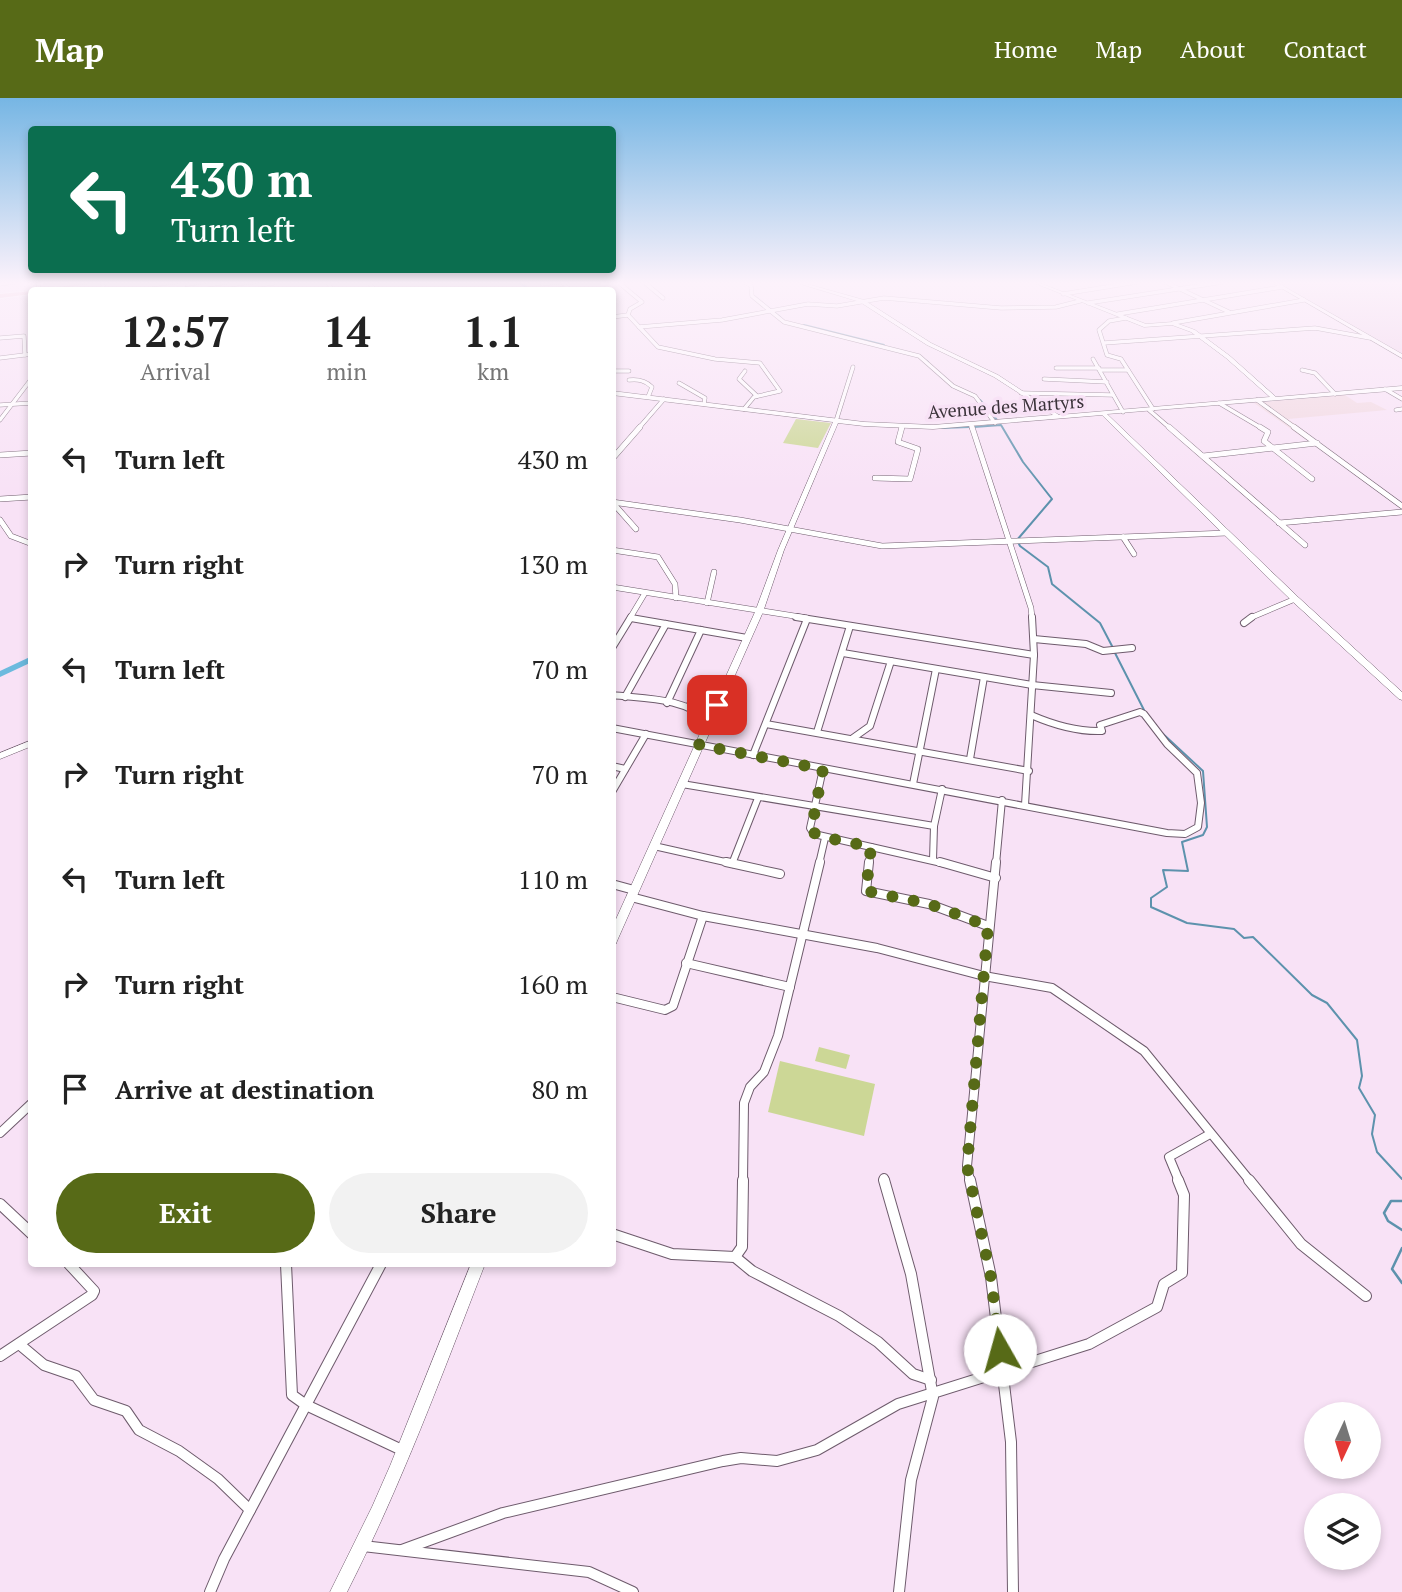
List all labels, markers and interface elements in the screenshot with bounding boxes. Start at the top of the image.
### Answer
text: Map [35,28,104,71]
text: Home [994,33,1058,65]
text: Map [1096,33,1142,65]
text: About [1180,33,1246,65]
text: Contact [1284,33,1367,65]
text: 430 m [171,146,313,211]
icon: left [56,154,147,245]
text: Turn left [171,209,295,251]
text: 12:57 [121,303,230,359]
text: 14 [323,303,370,359]
text: 1.1 [463,303,523,359]
text: Arrival [140,356,211,387]
text: min [326,356,367,387]
text: km [477,356,509,387]
street label: Avenue des Martyrs [927,389,1085,423]
icon: left [56,440,94,478]
text: Turn left [115,442,225,476]
text: 430 m [518,442,588,476]
icon: right [56,545,94,583]
text: Turn right [115,547,244,581]
text: 130 m [518,547,588,581]
icon: left [56,650,94,688]
text: Turn left [115,652,225,686]
text: 70 m [532,652,588,686]
pin [687,675,747,735]
icon: arrive [698,686,736,724]
icon: right [56,755,94,793]
text: Turn right [115,757,244,791]
text: 70 m [532,757,588,791]
icon: left [56,860,94,898]
text: Turn left [115,862,225,896]
text: 110 m [518,862,588,896]
icon: right [56,965,94,1003]
text: Turn right [115,967,244,1001]
text: 160 m [518,967,588,1001]
icon: arrive [56,1070,94,1108]
text: Arrive at destination [115,1072,374,1106]
text: 80 m [532,1072,588,1106]
button: Exit [56,1173,315,1253]
button: Share [329,1173,588,1253]
position arrow [963,1313,1037,1387]
north arrow [1304,1402,1381,1479]
map controls [1304,1402,1381,1570]
button: layers [1304,1493,1381,1570]

